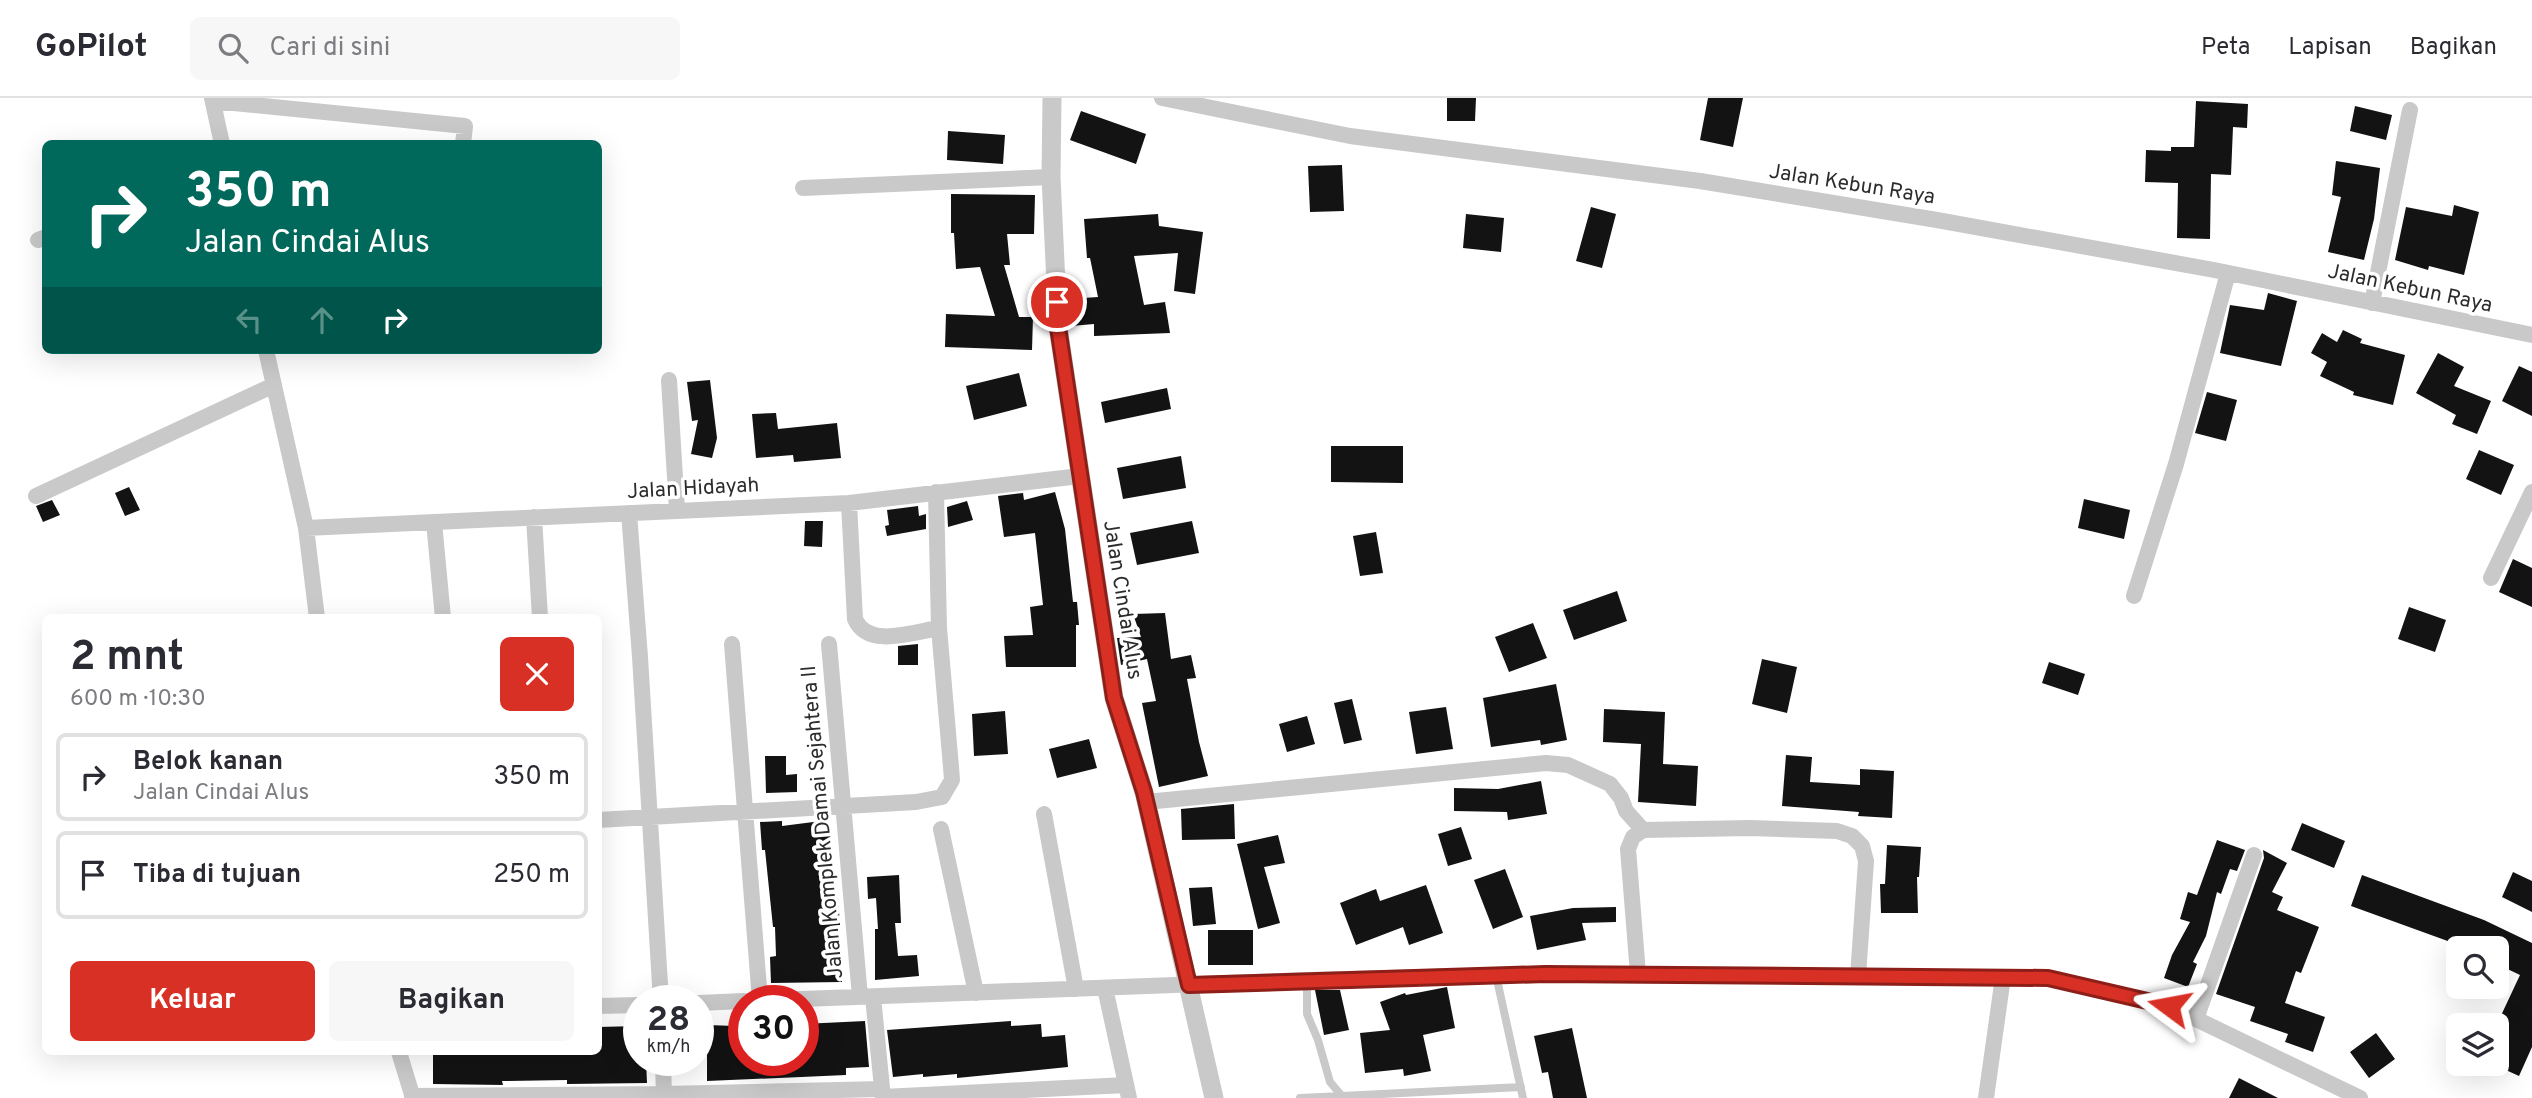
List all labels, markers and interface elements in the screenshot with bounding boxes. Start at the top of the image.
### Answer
search box [190,17,680,80]
text: GoPilot [35,27,148,69]
icon: search [214,29,252,67]
text: Cari di sini [270,32,390,65]
text: Peta [2201,33,2250,63]
text: Lapisan [2288,33,2372,63]
text: Bagikan [2410,33,2497,63]
street label: Jalan Kebun Raya [1767,159,1937,211]
text: 350 m [185,163,332,225]
icon: right [70,168,161,259]
text: Jalan Cindai Alus [185,224,430,264]
street label: Jalan Kebun Raya [2325,258,2495,320]
pin [1027,272,1087,332]
icon: arrive [1038,283,1076,321]
icon: left [230,301,268,339]
icon: ahead [303,301,341,339]
icon: right [376,301,414,339]
street label: Jalan Hidayah [626,472,760,506]
street label: Jalan Cindai Alus [1096,518,1148,682]
text: 2 mnt [70,632,184,685]
button: close [500,637,574,711]
street label: Jalan Komplek Damai Sejahtera II [796,664,850,980]
text: 600 m · 10:30 [70,685,206,714]
text: Belok kanan [133,746,283,779]
icon: right [74,758,112,796]
text: 350 m [493,761,570,794]
text: Jalan Cindai Alus [133,779,309,808]
icon: arrive [74,856,112,894]
text: Tiba di tujuan [133,859,301,892]
text: 250 m [493,859,570,892]
map controls [2446,936,2509,1076]
button: search [2446,936,2509,999]
button: Keluar [70,961,315,1041]
button: Bagikan [329,961,574,1041]
position arrow [2132,969,2206,1043]
speed limit sign: 30 [728,985,819,1076]
text: 28 [647,999,690,1043]
button: layers [2446,1013,2509,1076]
text: km/h [647,1036,690,1059]

